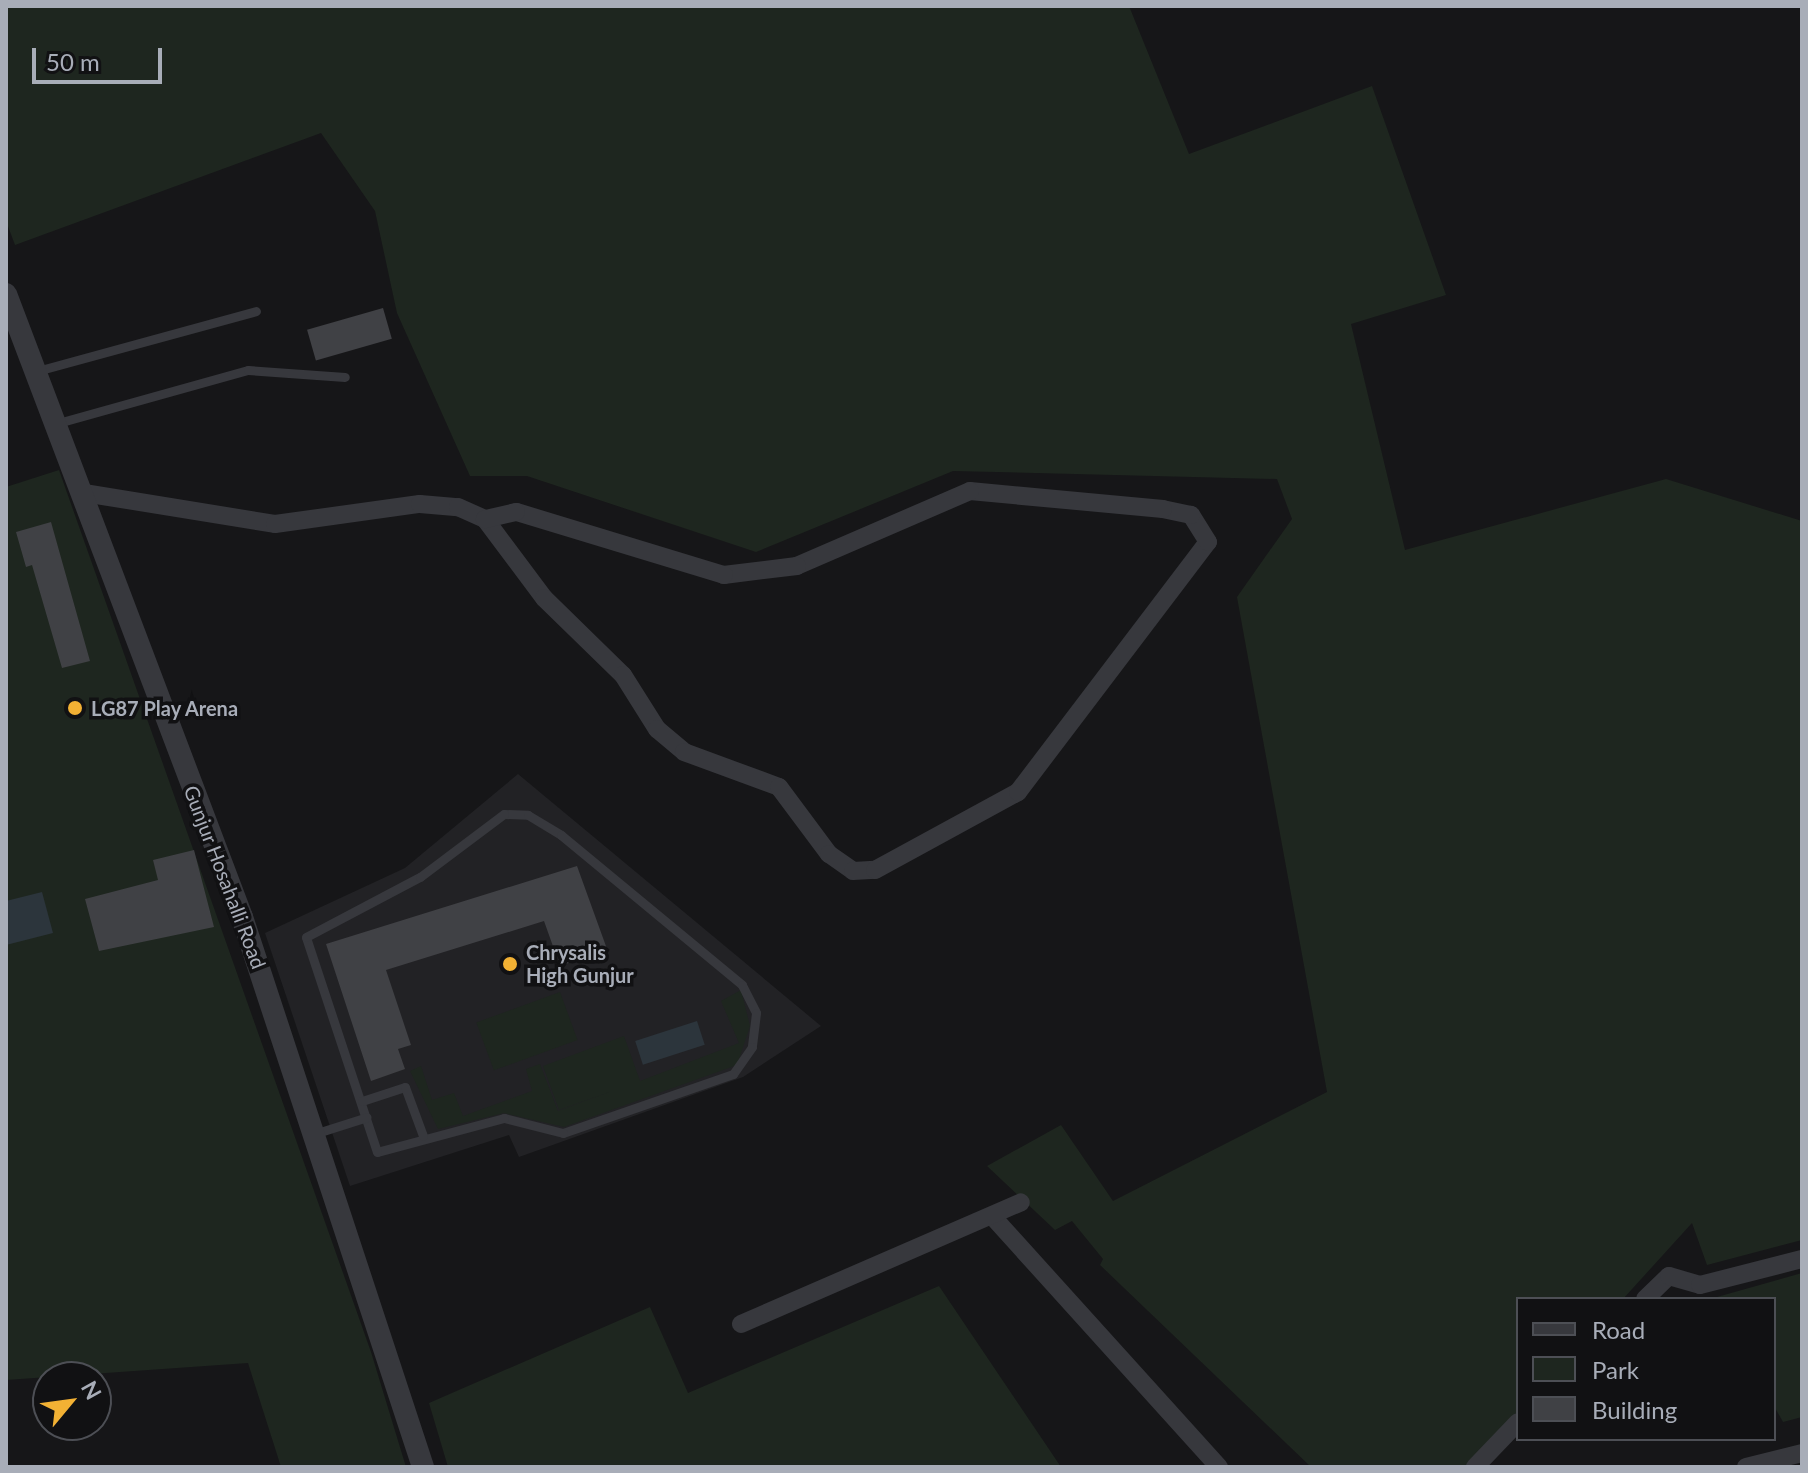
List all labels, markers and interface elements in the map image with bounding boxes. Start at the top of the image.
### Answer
scale bar [36,32,166,82]
text: 50 m [46,47,100,76]
place label: LG87 Play Arena [91,696,239,720]
marker: LG87 Play Arena [66,699,84,717]
street label: Gunjur Hosahalli Road [179,782,271,972]
place label: Chrysalis High Gunjur [526,940,634,987]
marker: Chrysalis High Gunjur [501,955,519,973]
legend [1516,1297,1776,1441]
text: Road [1592,1315,1645,1344]
text: Park [1592,1355,1639,1384]
north arrow [32,1361,112,1441]
text: N [76,1376,108,1404]
text: Building [1592,1395,1677,1424]

